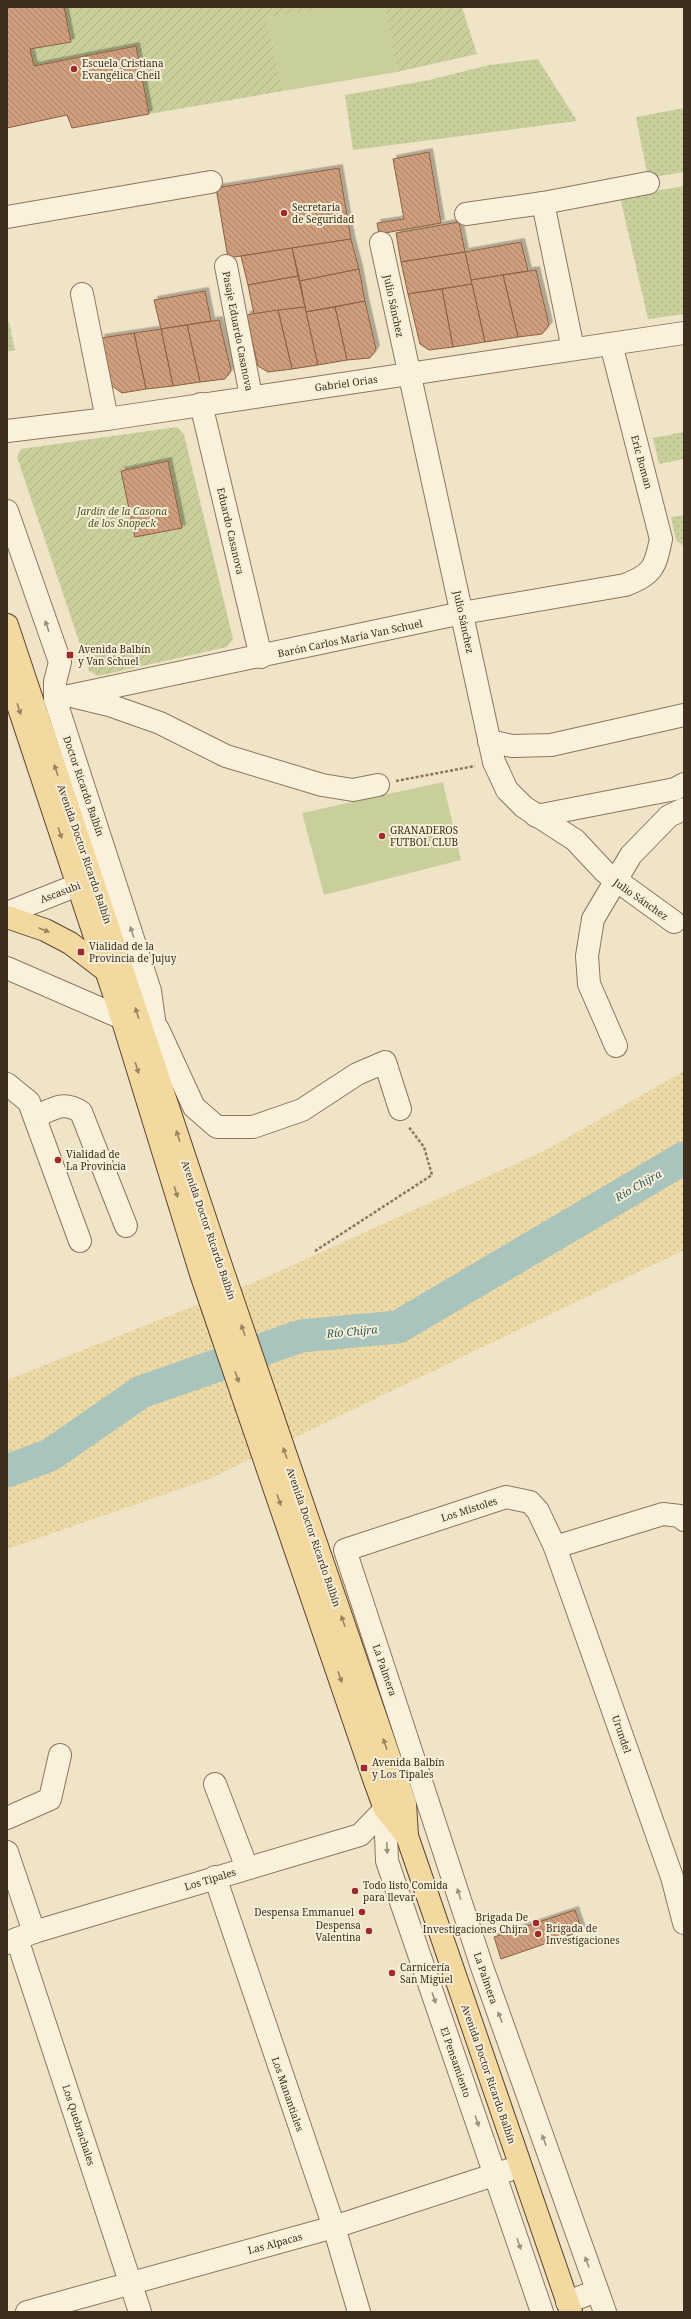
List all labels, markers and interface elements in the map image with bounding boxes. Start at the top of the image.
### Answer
place label: Escuela Cristiana Evangélica Cheil [82,56,164,82]
marker: Escuela Cristiana Evangélica Cheil [69,64,79,74]
place label: Secretaria de Seguridad [292,200,354,226]
marker: Secretaria de Seguridad [279,208,289,218]
street label: Pasaje Eduardo Casanova [219,270,257,393]
street label: Julio Sánchez [380,272,407,339]
street label: Gabriel Orias [314,372,379,394]
street label: Eric Boman [628,433,656,491]
street label: Eduardo Casanova [214,486,248,576]
park label: Jardín de la Casona de los Snopeck [75,504,167,530]
street label: Julio Sánchez [450,588,477,655]
street label: Barón Carlos María Van Schuel [276,616,424,660]
one-way arrow [44,619,50,631]
place label: Avenida Balbín y Van Schuel [78,642,151,668]
marker: Avenida Balbín y Van Schuel [65,650,75,660]
one-way arrow [16,704,22,716]
street label: Doctor Ricardo Balbín [60,734,108,839]
one-way arrow [53,764,59,776]
street label: Avenida Doctor Ricardo Balbín [54,782,116,926]
place label: GRANADEROS FUTBOL CLUB [390,823,458,849]
one-way arrow [57,827,63,839]
marker: GRANADEROS FUTBOL CLUB [377,831,387,841]
street label: Julio Sánchez [610,874,671,923]
street label: Ascasubi [38,878,83,906]
one-way arrow [128,925,134,937]
one-way arrow [38,927,49,933]
place label: Vialidad de la Provincia de Jujuy [89,939,177,965]
marker: Vialidad de la Provincia de Jujuy [76,947,86,957]
one-way arrow [134,1007,140,1019]
one-way arrow [134,1062,140,1074]
one-way arrow [175,1130,181,1142]
place label: Vialidad de La Provincia [66,1147,127,1173]
marker: Vialidad de La Provincia [53,1155,63,1165]
street label: Avenida Doctor Ricardo Balbín [178,1158,240,1302]
water label: Río Chijra [611,1165,664,1205]
one-way arrow [173,1187,179,1199]
water label: Río Chijra [325,1321,379,1341]
one-way arrow [240,1323,246,1335]
one-way arrow [234,1371,240,1383]
one-way arrow [282,1446,288,1458]
street label: Avenida Doctor Ricardo Balbín [283,1465,345,1609]
street label: Los Mistoles [439,1493,499,1525]
one-way arrow [277,1494,283,1506]
one-way arrow [340,1615,346,1627]
street label: La Palmera [370,1642,401,1698]
one-way arrow [337,1671,343,1683]
street label: Urundel [609,1713,635,1755]
one-way arrow [382,1738,388,1750]
place label: Avenida Balbín y Los Tipales [372,1755,445,1781]
marker: Avenida Balbín y Los Tipales [359,1763,369,1773]
one-way arrow [383,1842,390,1854]
street label: Los Tipales [183,1864,238,1893]
place label: Todo listo Comida para llevar [363,1878,448,1904]
marker: Todo listo Comida para llevar [350,1886,360,1896]
one-way arrow [456,1888,462,1900]
place label: Despensa Emmanuel [254,1905,354,1919]
marker: Despensa Emmanuel [357,1907,367,1917]
place label: Brigada De Investigaciones Chijra [423,1910,528,1936]
place label: Despensa Valentina [316,1918,361,1944]
marker: Brigada De Investigaciones Chijra [531,1918,541,1928]
place label: Brigada de Investigaciones [546,1921,620,1947]
marker: Despensa Valentina [364,1926,374,1936]
marker: Brigada de Investigaciones [533,1929,543,1939]
street label: La Palmera [471,1950,502,2006]
place label: Carnicería San Miguel [400,1960,453,1986]
marker: Carnicería San Miguel [387,1968,397,1978]
one-way arrow [432,1992,438,2004]
street label: Avenida Doctor Ricardo Balbín [458,2002,520,2146]
one-way arrow [497,2011,503,2023]
street label: El Pensamiento [437,2025,475,2099]
street label: Los Manantiales [269,2055,307,2134]
street label: Los Quebrachales [59,2083,99,2168]
one-way arrow [474,2115,480,2127]
one-way arrow [540,2133,546,2145]
street label: Las Alpacas [246,2229,304,2257]
one-way arrow [516,2238,522,2250]
one-way arrow [584,2256,590,2268]

